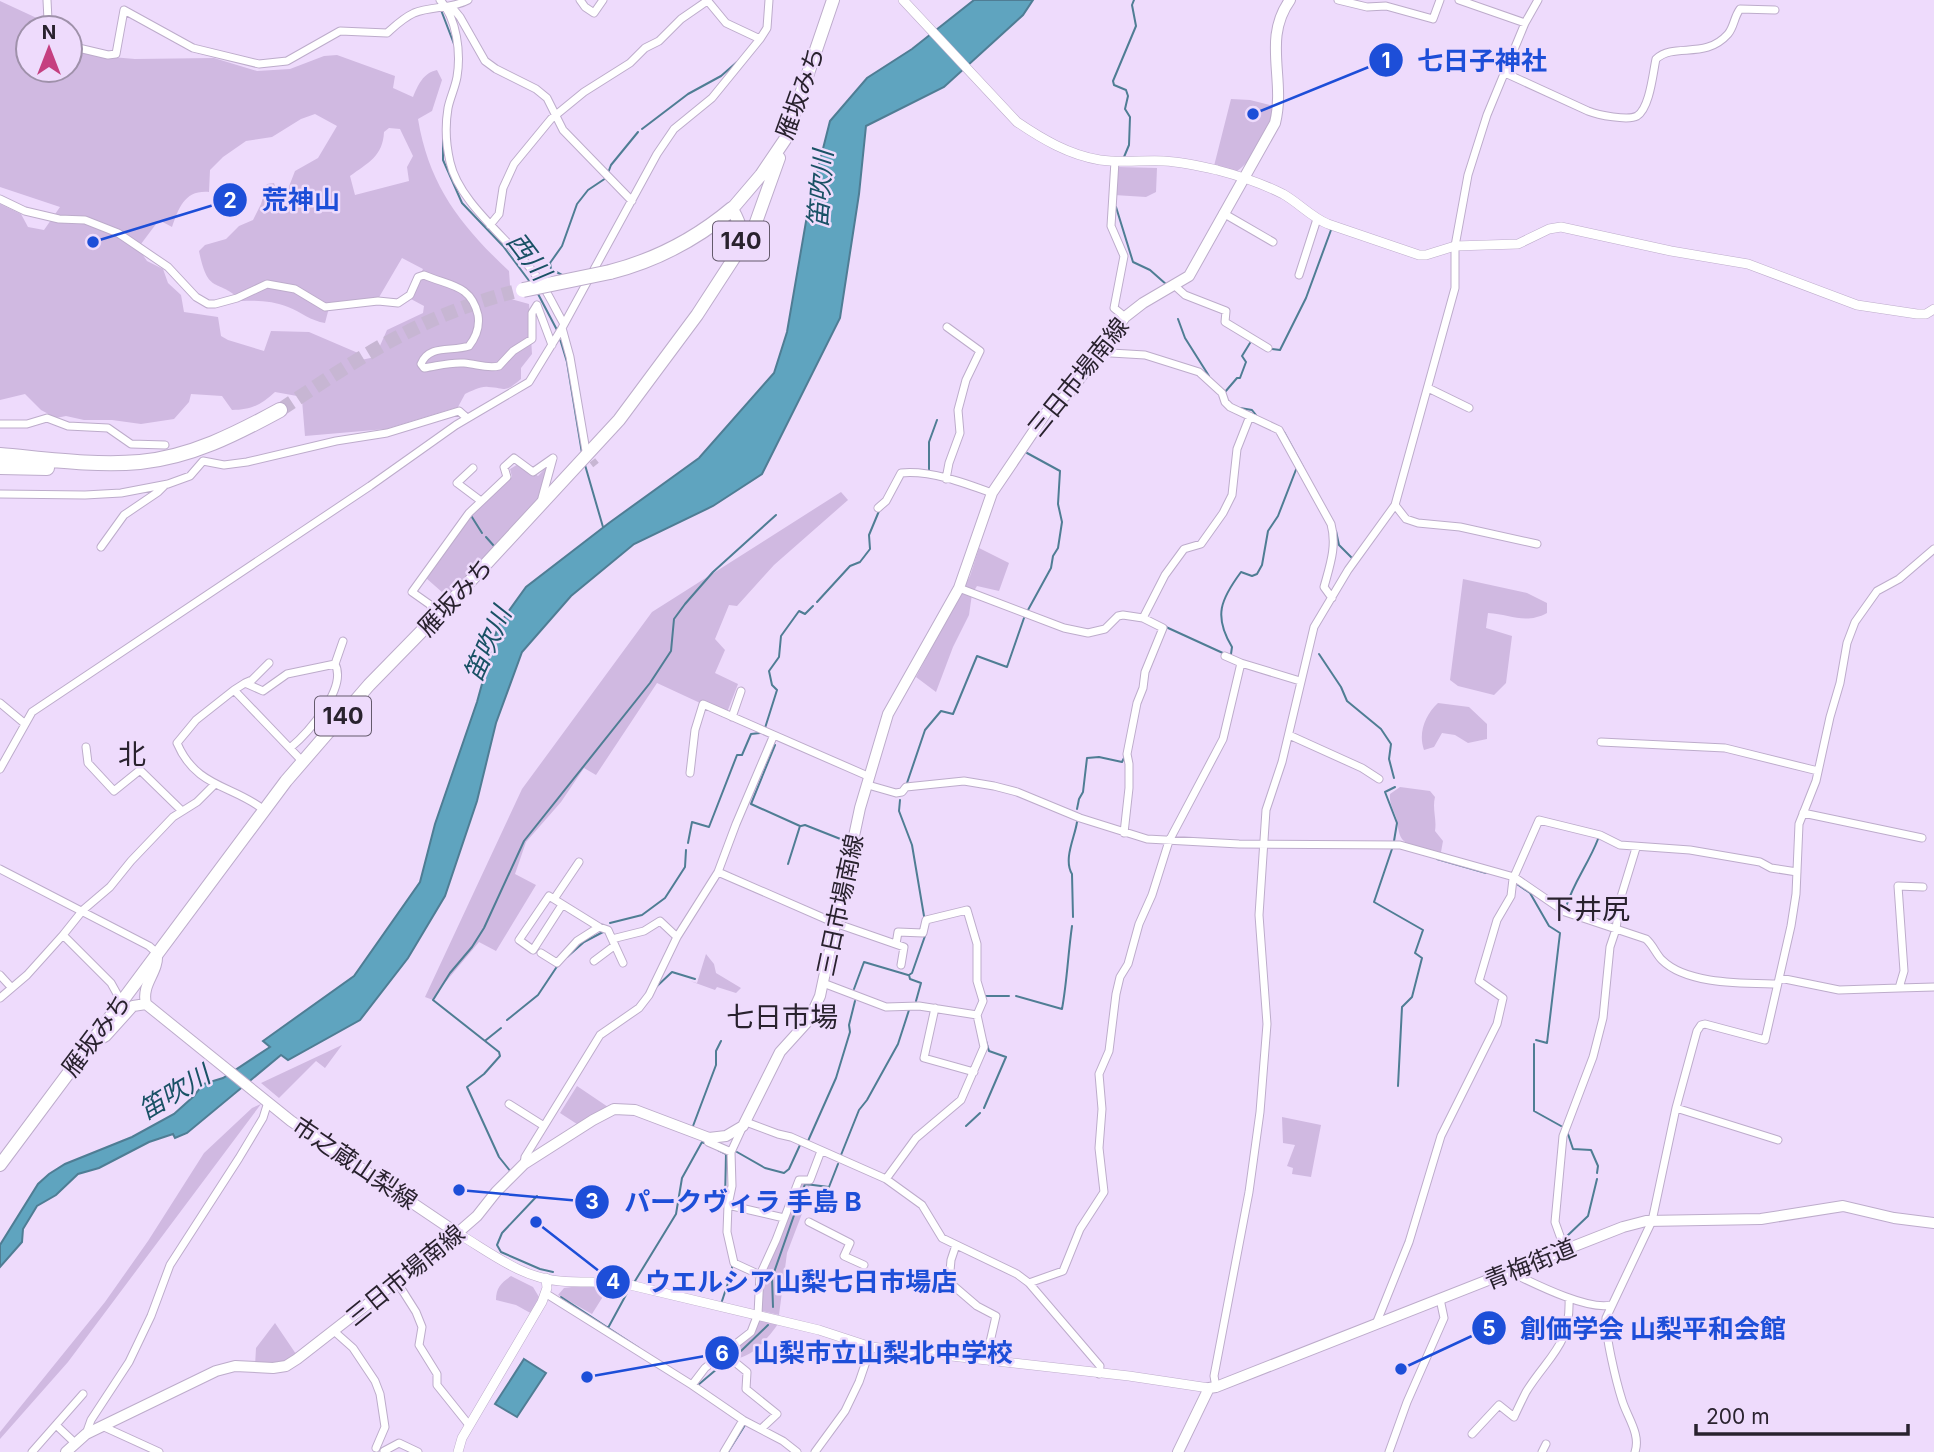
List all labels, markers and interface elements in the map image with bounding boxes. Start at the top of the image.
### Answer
north arrow [14,14,84,84]
text: N [42,21,56,44]
callout: 七日子神社 [1368,37,1561,84]
street label: 雁坂みち [770,43,830,143]
text: 七日子神社 [1417,45,1547,76]
text: 1 [1381,48,1391,73]
water label: 笛吹川 [802,146,838,229]
callout: 荒神山 [213,177,354,224]
text: 荒神山 [262,184,340,215]
text: 2 [223,188,237,213]
road number: 140 [713,222,769,260]
water label: 西川 [501,226,559,288]
street label: 三日市場南線 [1021,312,1135,442]
street label: 雁坂みち [412,552,498,642]
water label: 笛吹川 [457,599,518,686]
road number: 140 [315,696,371,736]
district label: 北 [118,737,146,771]
street label: 三日市場南線 [811,832,869,978]
district label: 下井尻 [1546,892,1630,926]
street label: 雁坂みち [56,988,136,1082]
district label: 七日市場 [726,1000,838,1034]
water label: 笛吹川 [133,1057,218,1125]
street label: 市之蔵山梨線 [287,1111,423,1215]
callout: パークヴィラ 手島 B [575,1178,875,1225]
text: パークヴィラ 手島 B [624,1186,862,1217]
text: 3 [585,1189,599,1214]
street label: 三日市場南線 [340,1218,470,1332]
street label: 青梅街道 [1480,1233,1580,1295]
callout: ウエルシア山梨七日市場店 [596,1258,970,1305]
text: ウエルシア山梨七日市場店 [645,1266,957,1297]
text: 4 [606,1269,620,1294]
callout: 創価学会 山梨平和会館 [1471,1305,1801,1352]
text: 創価学会 山梨平和会館 [1520,1313,1786,1344]
text: 5 [1482,1316,1496,1341]
callout: 山梨市立山梨北中学校 [704,1330,1027,1377]
text: 山梨市立山梨北中学校 [753,1337,1013,1368]
text: 6 [715,1341,729,1366]
scale bar [1696,1392,1908,1436]
text: 200 m [1706,1404,1770,1429]

